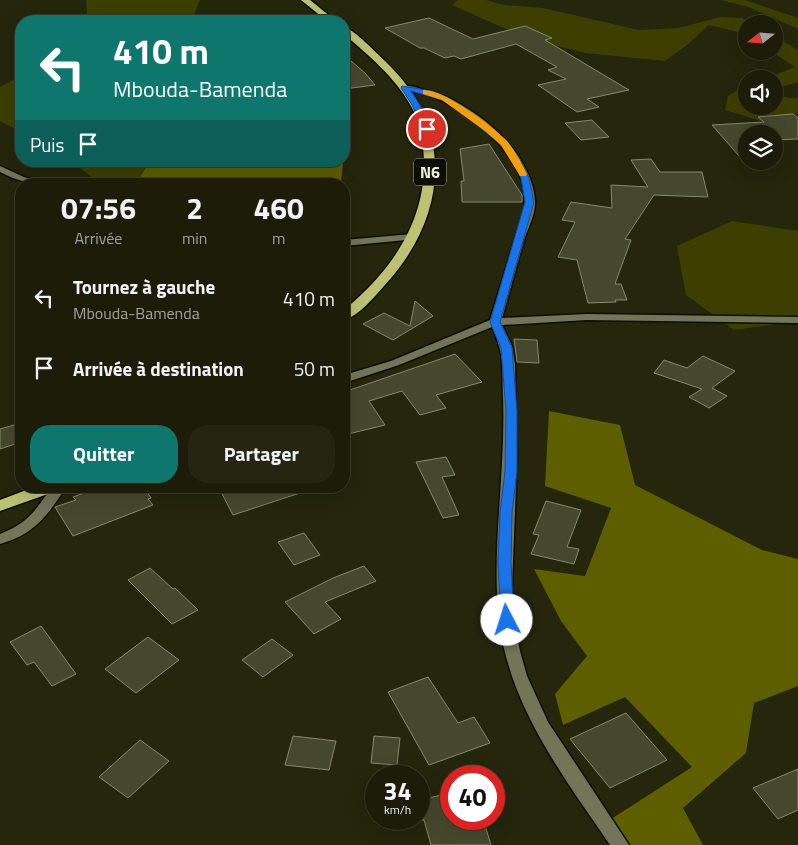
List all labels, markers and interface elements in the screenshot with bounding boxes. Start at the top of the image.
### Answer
north arrow [738,15,782,60]
map controls [738,15,783,170]
text: 410 m [113,24,209,78]
icon: left [30,35,95,100]
button: sound [738,70,783,115]
text: Mbouda-Bamenda [113,72,287,106]
pin [406,108,448,150]
icon: arrive [413,115,441,143]
button: layers [738,125,783,170]
text: Puis [30,130,64,159]
icon: arrive [74,130,102,158]
road number: N6 [414,158,446,186]
text: 07:56 [61,185,136,231]
text: 2 [186,185,203,231]
text: 460 [254,185,304,231]
text: Arrivée [75,226,122,250]
text: min [182,226,207,250]
text: m [272,226,285,250]
text: Tournez à gauche [73,272,215,301]
icon: left [30,284,58,312]
text: 410 m [283,284,335,313]
text: Mbouda-Bamenda [73,301,200,325]
icon: arrive [30,354,58,382]
text: Arrivée à destination [73,354,244,383]
text: 50 m [294,354,335,383]
button: Quitter [30,425,178,483]
button: Partager [188,425,335,483]
position arrow [480,593,532,645]
speed limit sign: 40 [440,765,505,830]
text: 34 [383,772,412,810]
text: km/h [384,800,411,819]

